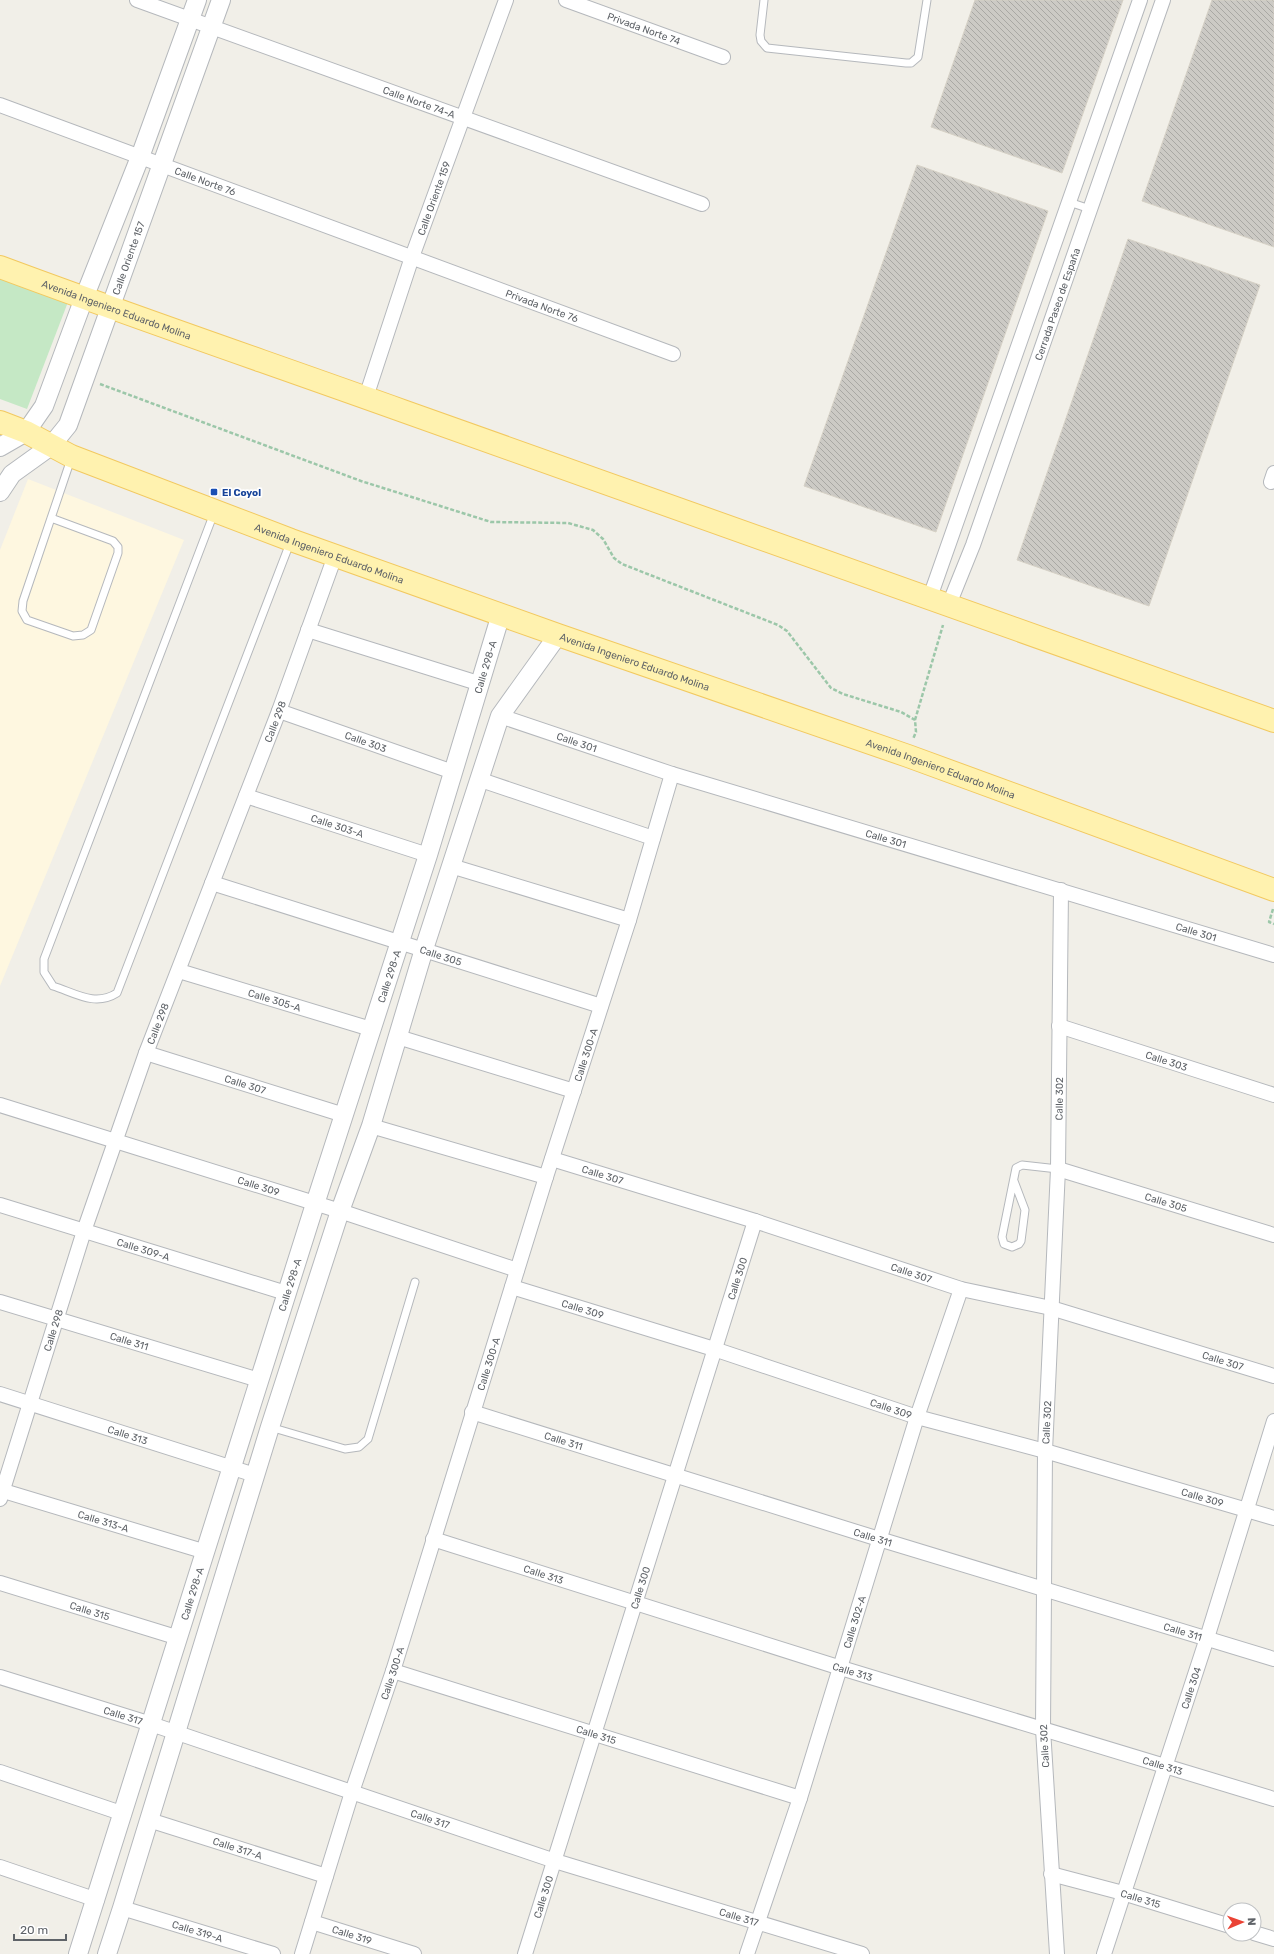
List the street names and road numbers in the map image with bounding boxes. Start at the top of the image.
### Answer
street label: Privada Norte 74 [605,10,682,48]
street label: Calle Norte 74-A [381,84,457,121]
street label: Calle Oriente 159 [415,160,453,237]
street label: Calle Norte 76 [173,165,237,199]
street label: Calle Oriente 157 [110,220,148,297]
street label: Cerrada Paseo de España [1033,247,1083,362]
street label: Avenida Ingeniero Eduardo Molina [40,278,192,343]
street label: Privada Norte 76 [504,288,580,325]
street label: Avenida Ingeniero Eduardo Molina [253,522,405,587]
street label: Avenida Ingeniero Eduardo Molina [558,631,711,694]
street label: Calle 298-A [472,639,500,695]
street label: Calle 298 [262,700,289,744]
street label: Calle 303 [343,730,388,755]
street label: Calle 301 [555,730,598,755]
street label: Avenida Ingeniero Eduardo Molina [864,737,1017,802]
street label: Calle 303-A [309,812,365,841]
street label: Calle 301 [864,828,907,851]
street label: Calle 301 [1174,921,1218,944]
street label: Calle 305 [418,944,463,969]
street label: Calle 298-A [376,948,404,1004]
street label: Calle 305-A [246,987,303,1015]
street label: Calle 298 [145,1001,172,1046]
street label: Calle 300-A [572,1027,601,1083]
street label: Calle 303 [1144,1049,1189,1074]
street label: Calle 307 [223,1073,267,1097]
street label: Calle 302 [1054,1077,1066,1121]
street label: Calle 307 [580,1163,625,1187]
street label: Calle 309 [236,1174,281,1199]
street label: Calle 305 [1143,1191,1188,1215]
street label: Calle 309-A [115,1236,171,1264]
street label: Calle 300 [726,1256,750,1302]
street label: Calle 298-A [277,1257,305,1313]
street label: Calle 307 [889,1261,933,1286]
street label: Calle 309 [560,1298,605,1322]
street label: Calle 298 [42,1308,66,1353]
street label: Calle 311 [108,1330,150,1353]
street label: Calle 300-A [475,1336,503,1392]
street label: Calle 307 [1201,1349,1245,1373]
street label: Calle 309 [868,1397,913,1422]
street label: Calle 302 [1040,1400,1054,1444]
street label: Calle 313 [106,1424,149,1447]
street label: Calle 311 [543,1430,584,1453]
street label: Calle 309 [1180,1486,1225,1510]
street label: Calle 313-A [76,1509,130,1535]
street label: Calle 311 [852,1526,893,1550]
street label: Calle 313 [522,1563,565,1587]
street label: Calle 300 [629,1565,653,1611]
street label: Calle 298-A [179,1566,207,1622]
street label: Calle 302-A [841,1594,869,1650]
street label: Calle 315 [68,1600,111,1623]
street label: Calle 311 [1162,1621,1203,1644]
street label: Calle 300-A [379,1645,407,1702]
street label: Calle 313 [831,1661,874,1684]
street label: Calle 304 [1179,1665,1204,1711]
street label: Calle 317 [102,1705,144,1728]
street label: Calle 315 [575,1724,618,1747]
street label: Calle 302 [1038,1724,1052,1768]
street label: Calle 313 [1141,1755,1184,1778]
street label: Calle 317 [409,1807,451,1832]
street label: Calle 317-A [211,1836,264,1863]
street label: Calle 300 [532,1874,556,1920]
street label: Calle 315 [1119,1888,1162,1911]
street label: Calle 317 [718,1906,760,1929]
street label: Calle 319-A [170,1919,224,1945]
street label: Calle 319 [330,1924,373,1947]

